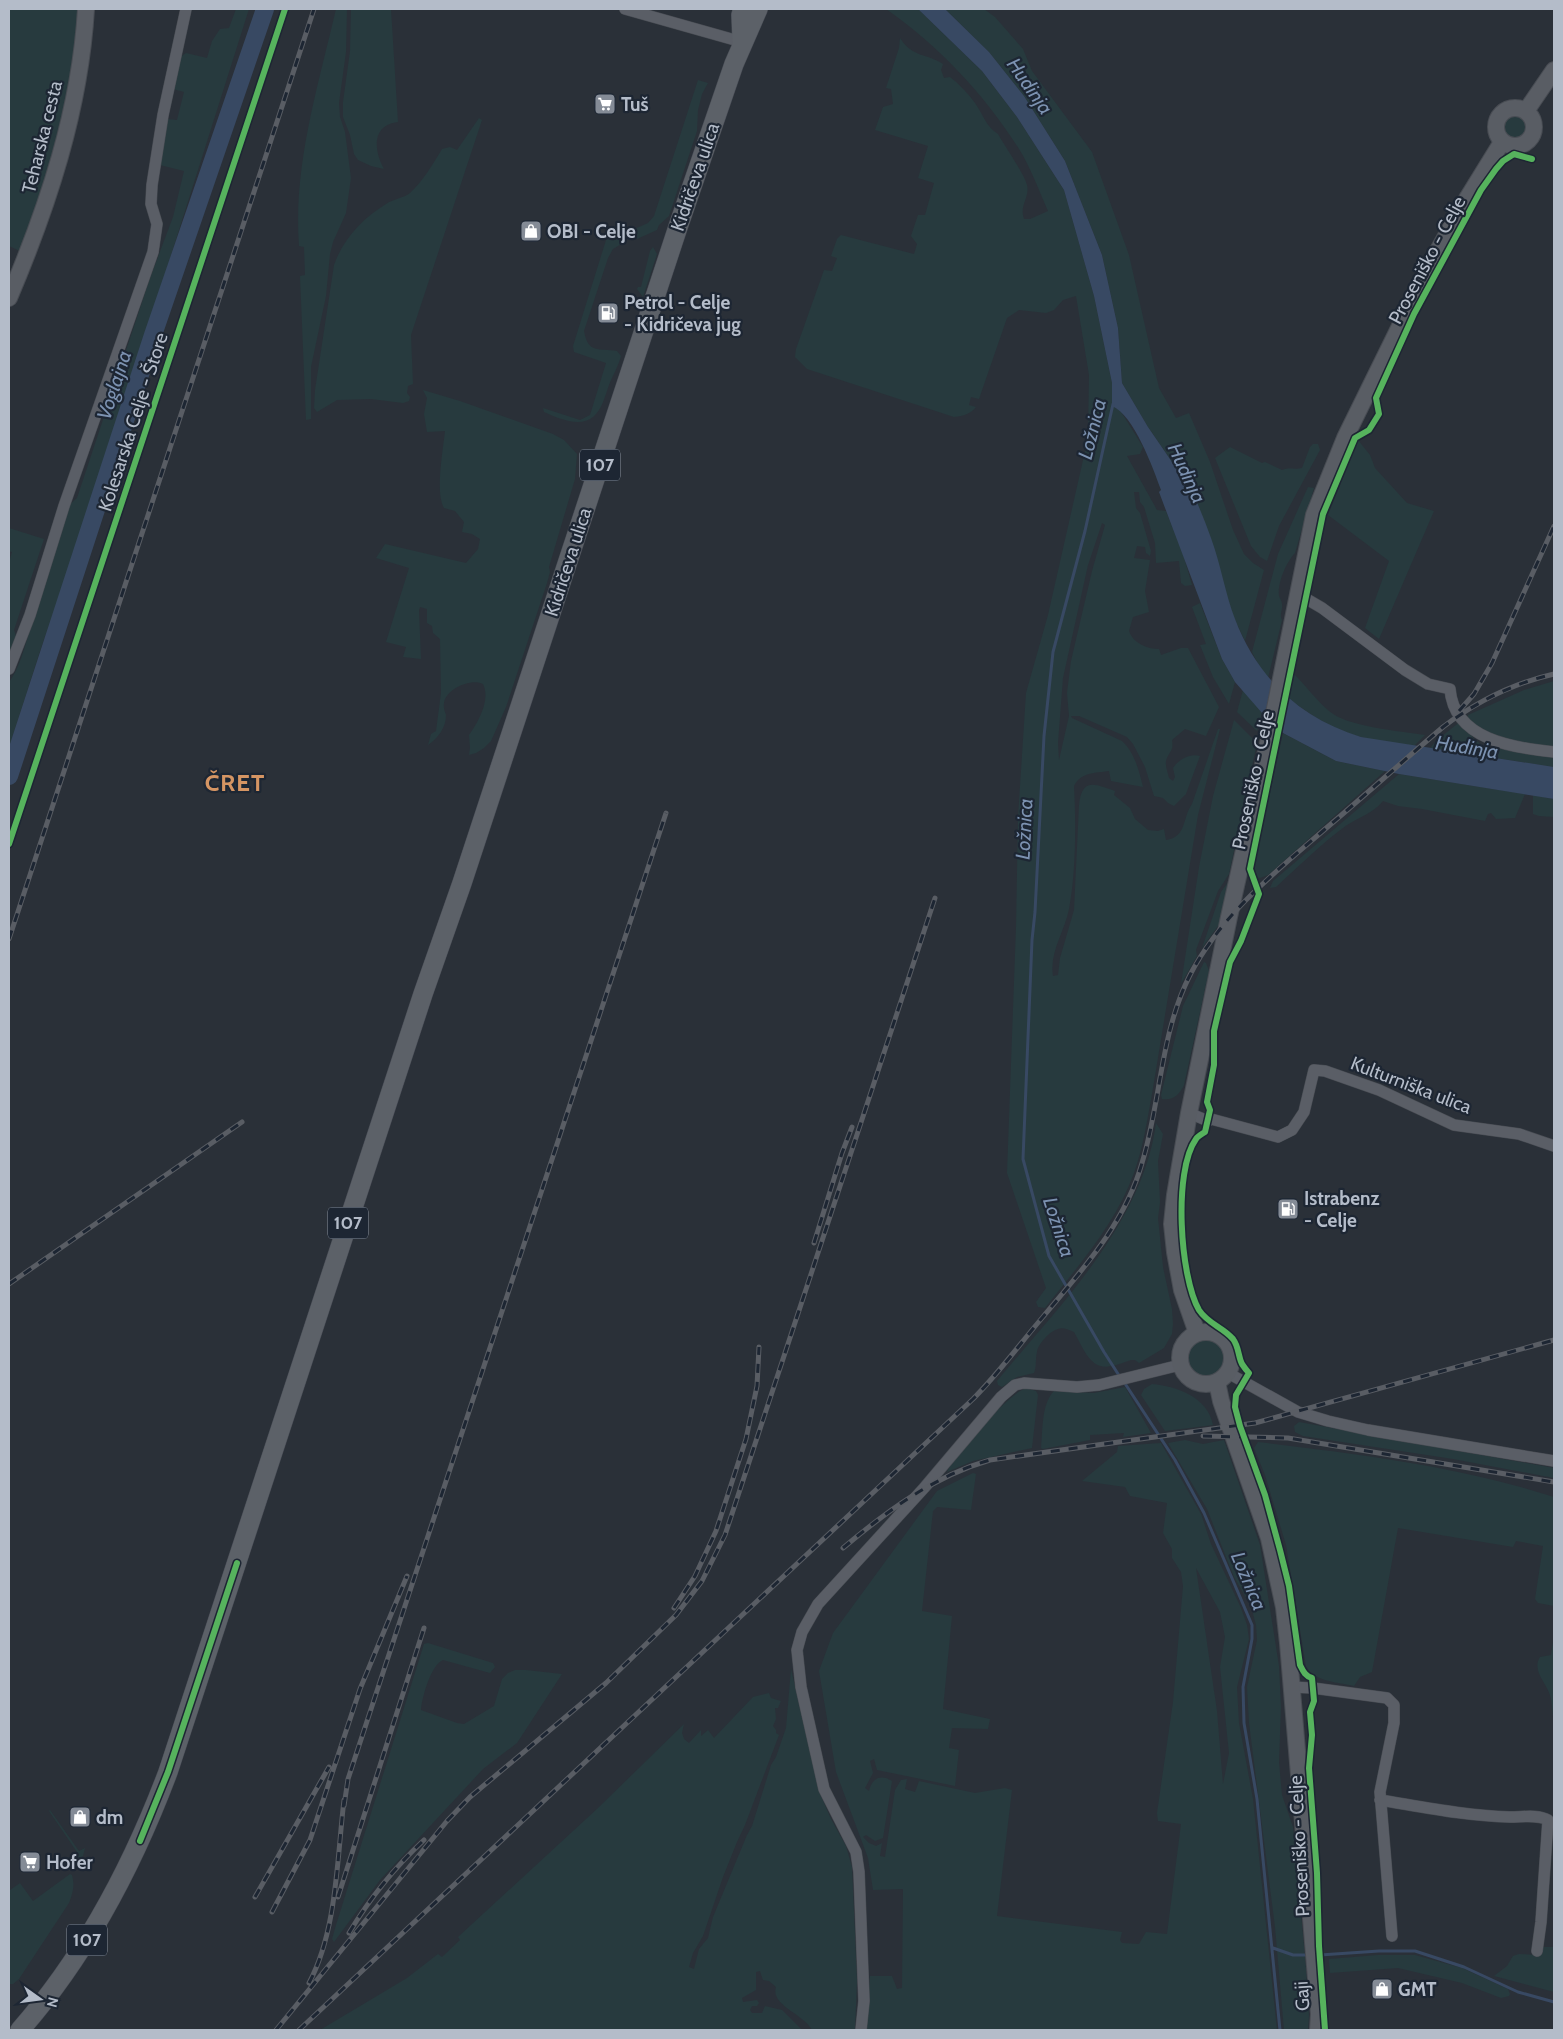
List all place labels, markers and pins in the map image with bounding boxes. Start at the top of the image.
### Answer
supermarket icon: Tuš [593,92,617,116]
place label: Tuš [621,93,649,116]
shop icon: OBI - Celje [519,219,543,243]
place label: OBI - Celje [547,220,636,243]
place label: Petrol - Celje - Kidričeva jug [624,291,741,336]
fuel station icon: Petrol - Celje - Kidričeva jug [596,301,620,325]
place label: Istrabenz - Celje [1304,1187,1379,1232]
fuel station icon: Istrabenz - Celje [1276,1197,1300,1221]
shop icon: dm [68,1805,92,1829]
place label: dm [96,1806,123,1829]
supermarket icon: Hofer [18,1850,42,1874]
place label: Hofer [46,1851,93,1874]
shop icon: GMT [1370,1977,1394,2001]
place label: GMT [1398,1978,1437,2001]

